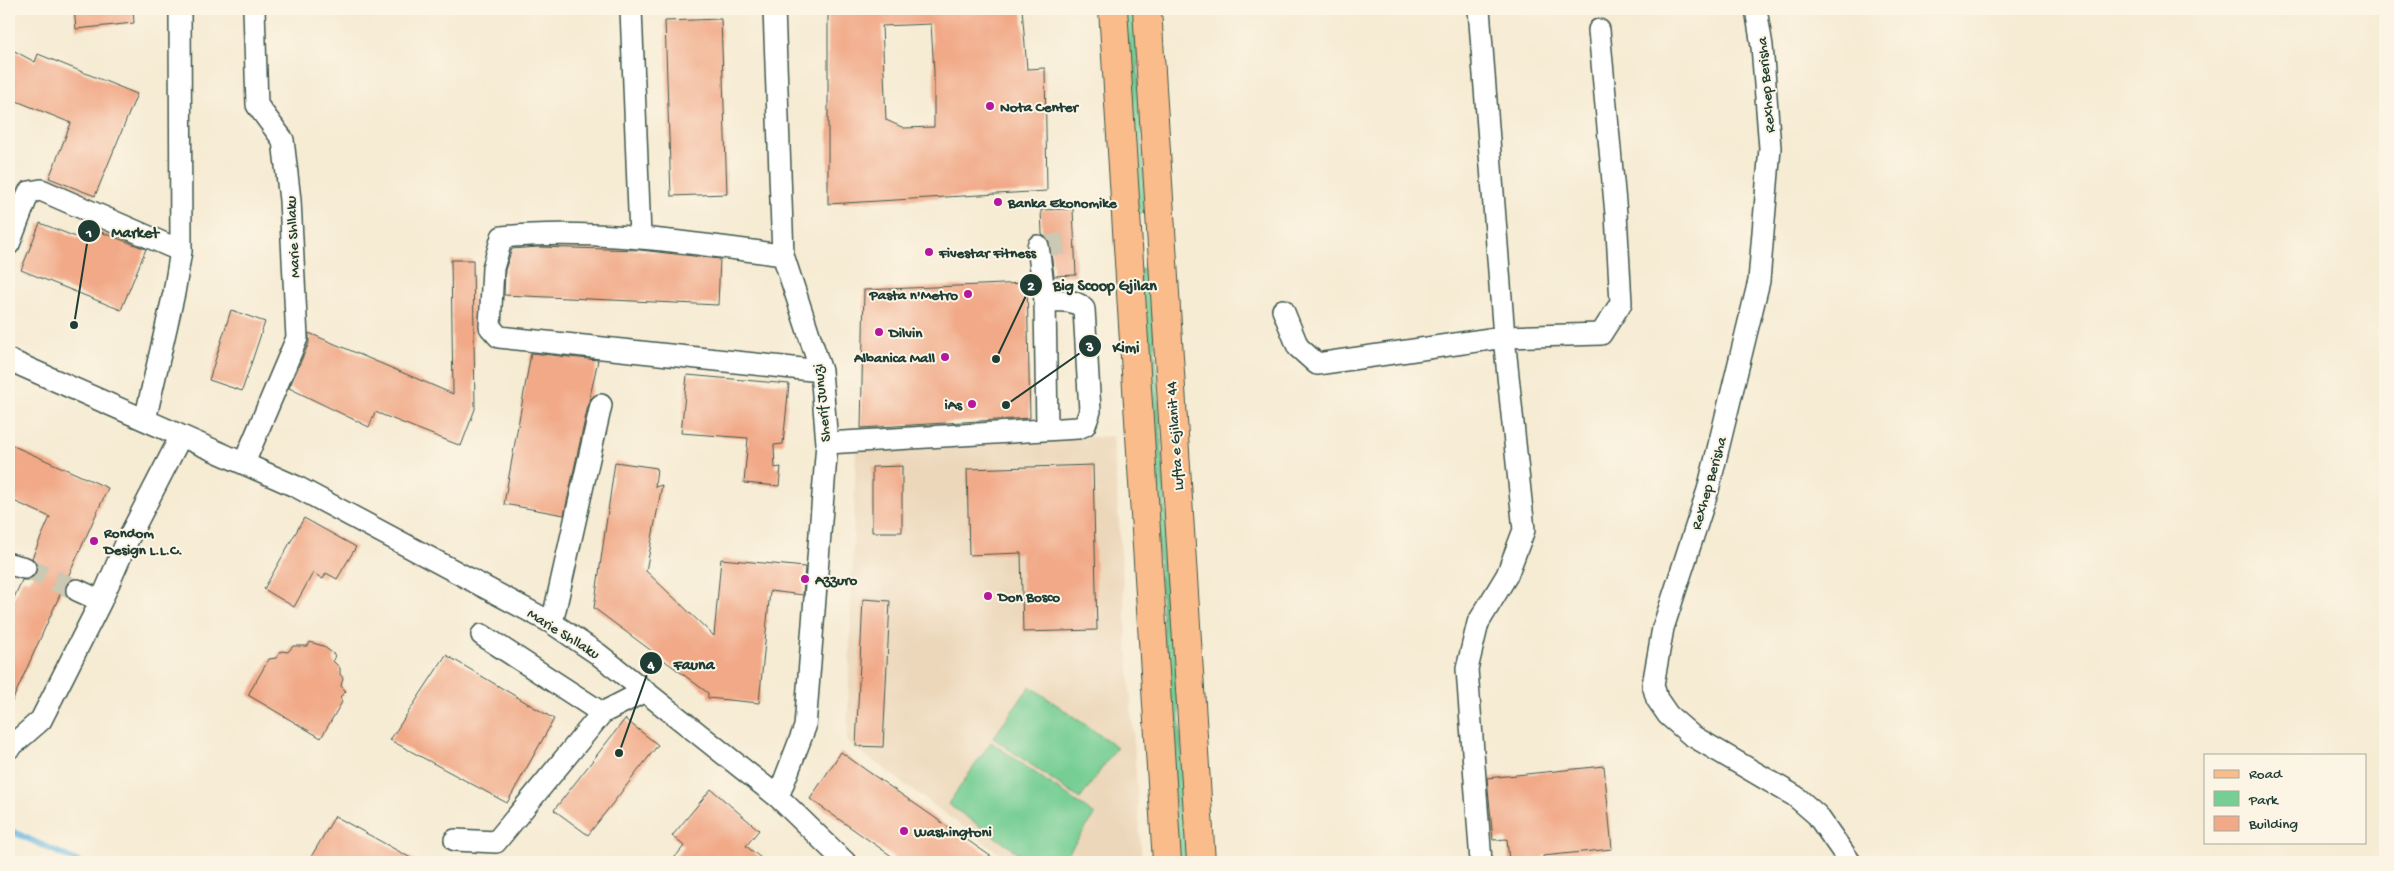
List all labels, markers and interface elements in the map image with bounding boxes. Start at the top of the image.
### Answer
street label: Rexhep Berisha [1754,36,1780,133]
place label: Nota Center [1000,99,1079,117]
marker: Nota Center [984,100,996,112]
street label: Marie Shllaku [283,195,305,278]
place label: Banka Ekonomike [1007,195,1118,213]
marker: Banka Ekonomike [992,196,1004,208]
callout: Market [76,216,169,247]
text: 1 [85,225,92,243]
text: Market [111,225,160,244]
place label: Fivestar Fitness [938,245,1038,263]
marker: Fivestar Fitness [923,246,935,258]
callout: Big Scoop Gjilan [1019,269,1167,300]
text: 2 [1027,278,1035,296]
text: Big Scoop Gjilan [1052,278,1157,297]
place label: Pasta n'Metro [869,287,958,305]
marker: Pasta n'Metro [962,288,974,300]
place label: Dilvin [887,325,923,343]
marker: Dilvin [873,326,885,338]
callout: Kimi [1077,331,1149,362]
text: 3 [1085,339,1094,357]
text: Kimi [1111,340,1140,359]
place label: Albanica Mall [853,350,936,368]
marker: Albanica Mall [939,351,951,363]
street label: Sherif Junuzi [810,363,836,443]
street label: Lufta e Gjilanit 44 [1163,381,1189,491]
place label: iAs [944,397,963,415]
marker: iAs [966,398,978,410]
street label: Rexhep Berisha [1688,434,1732,532]
place label: Rondom Design L.L.C. [102,525,183,560]
marker: Rondom Design L.L.C. [88,535,100,547]
place label: Azzuro [814,572,857,590]
marker: Azzuro [799,573,811,585]
place label: Don Bosco [996,589,1060,607]
marker: Don Bosco [982,590,994,602]
street label: Marie Shllaku [523,605,603,664]
callout: Fauna [639,648,725,679]
text: 4 [646,657,655,675]
text: Fauna [672,657,716,676]
legend [2204,754,2366,844]
text: Road [2249,766,2283,784]
text: Park [2248,792,2279,810]
text: Building [2248,816,2298,834]
place label: Washingtoni [913,824,992,842]
marker: Washingtoni [898,825,910,837]

